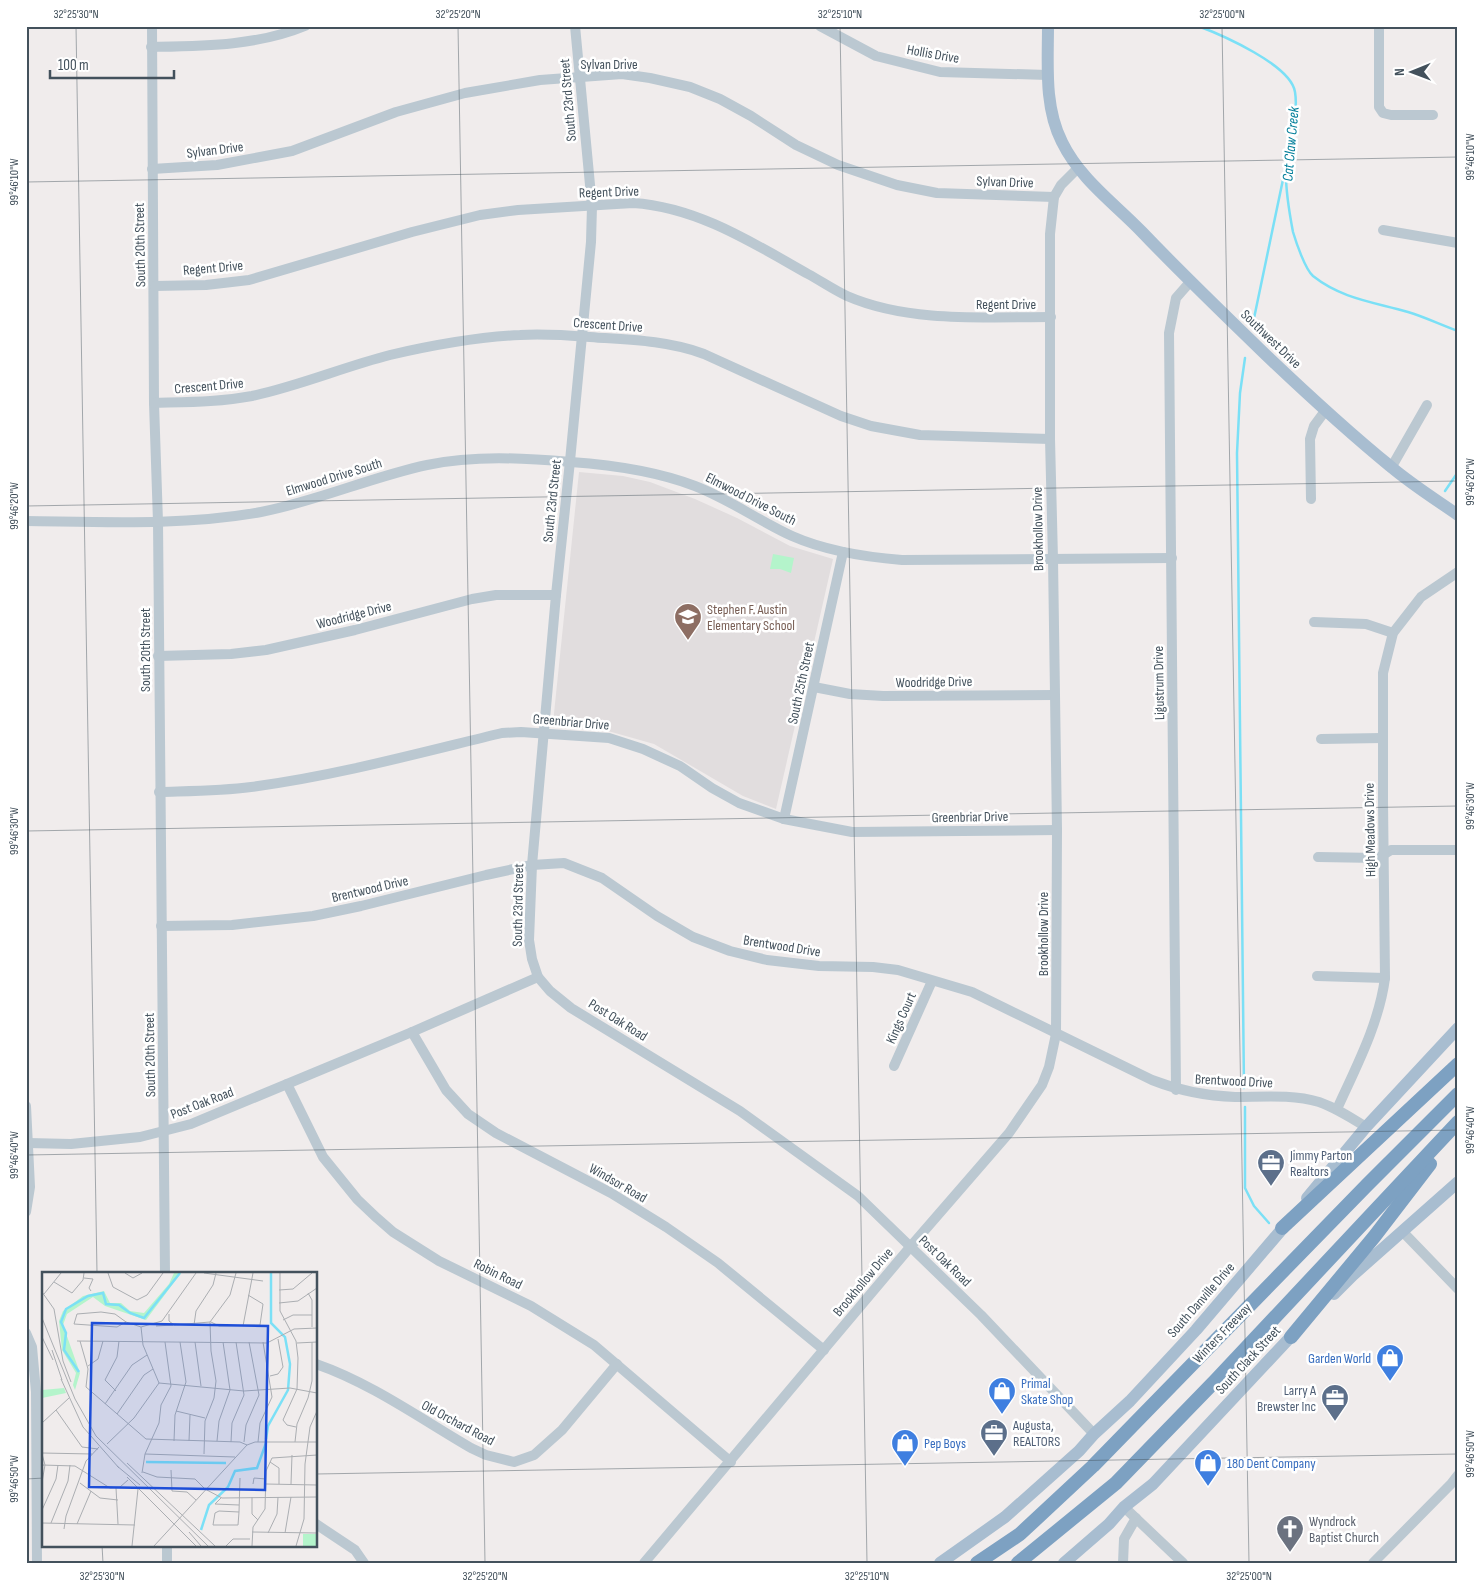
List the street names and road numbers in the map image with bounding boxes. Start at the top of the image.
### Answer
street label: Hollis Drive [906,41,960,67]
street label: Sylvan Drive [580,56,638,73]
street label: South 23rd Street [556,58,580,142]
street label: Sylvan Drive [186,138,244,162]
street label: Sylvan Drive [976,173,1034,191]
street label: Regent Drive [579,182,639,202]
street label: South 20th Street [131,203,149,287]
street label: Regent Drive [182,257,244,279]
street label: Regent Drive [976,296,1036,313]
street label: Southwest Drive [1237,306,1305,372]
street label: Crescent Drive [573,314,643,336]
street label: Crescent Drive [174,375,244,397]
street label: Elmwood Drive South [284,454,384,500]
street label: South 23rd Street [539,459,565,543]
street label: Elmwood Drive South [703,469,799,529]
street label: Brookhollow Drive [1029,487,1047,571]
street label: Woodridge Drive [315,597,393,633]
street label: South 20th Street [137,608,154,692]
street label: South 25th Street [784,640,818,726]
street label: Ligustrum Drive [1150,646,1168,720]
street label: Woodridge Drive [896,673,972,691]
street label: Greenbriar Drive [532,710,610,734]
street label: High Meadows Drive [1361,783,1379,877]
street label: Greenbriar Drive [932,808,1008,826]
street label: South 23rd Street [509,863,527,947]
street label: Brentwood Drive [330,872,410,906]
street label: Brookhollow Drive [1035,892,1052,976]
street label: Brentwood Drive [742,932,822,960]
street label: Kings Court [882,990,920,1046]
street label: Post Oak Road [585,995,651,1045]
street label: South 20th Street [141,1013,159,1097]
street label: Brentwood Drive [1195,1070,1273,1092]
street label: Post Oak Road [168,1083,236,1123]
street label: Windsor Road [586,1160,650,1206]
street label: Post Oak Road [915,1232,975,1290]
street label: Brookhollow Drive [829,1244,897,1320]
street label: Robin Road [471,1255,525,1293]
street label: South Danville Drive [1164,1259,1238,1341]
street label: Winters Freeway [1189,1299,1255,1367]
street label: South Clack Street [1212,1322,1284,1398]
street label: Old Orchard Road [418,1397,498,1449]

